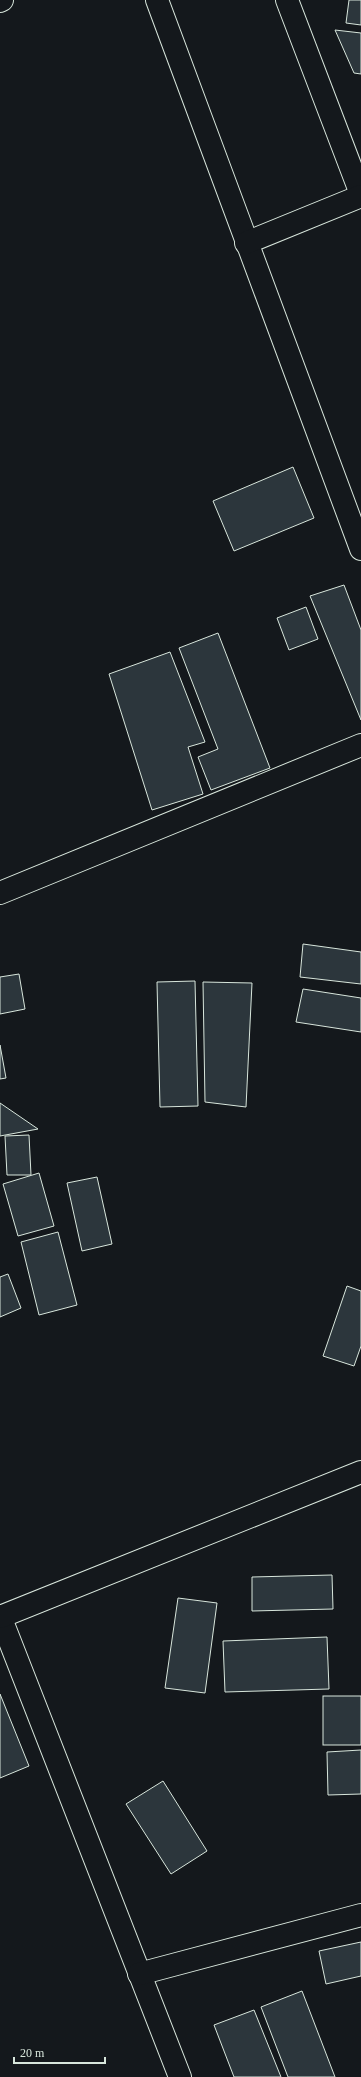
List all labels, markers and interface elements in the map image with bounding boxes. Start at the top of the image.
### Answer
scale bar [14,2039,105,2065]
text: 20 m [20,2046,45,2060]

